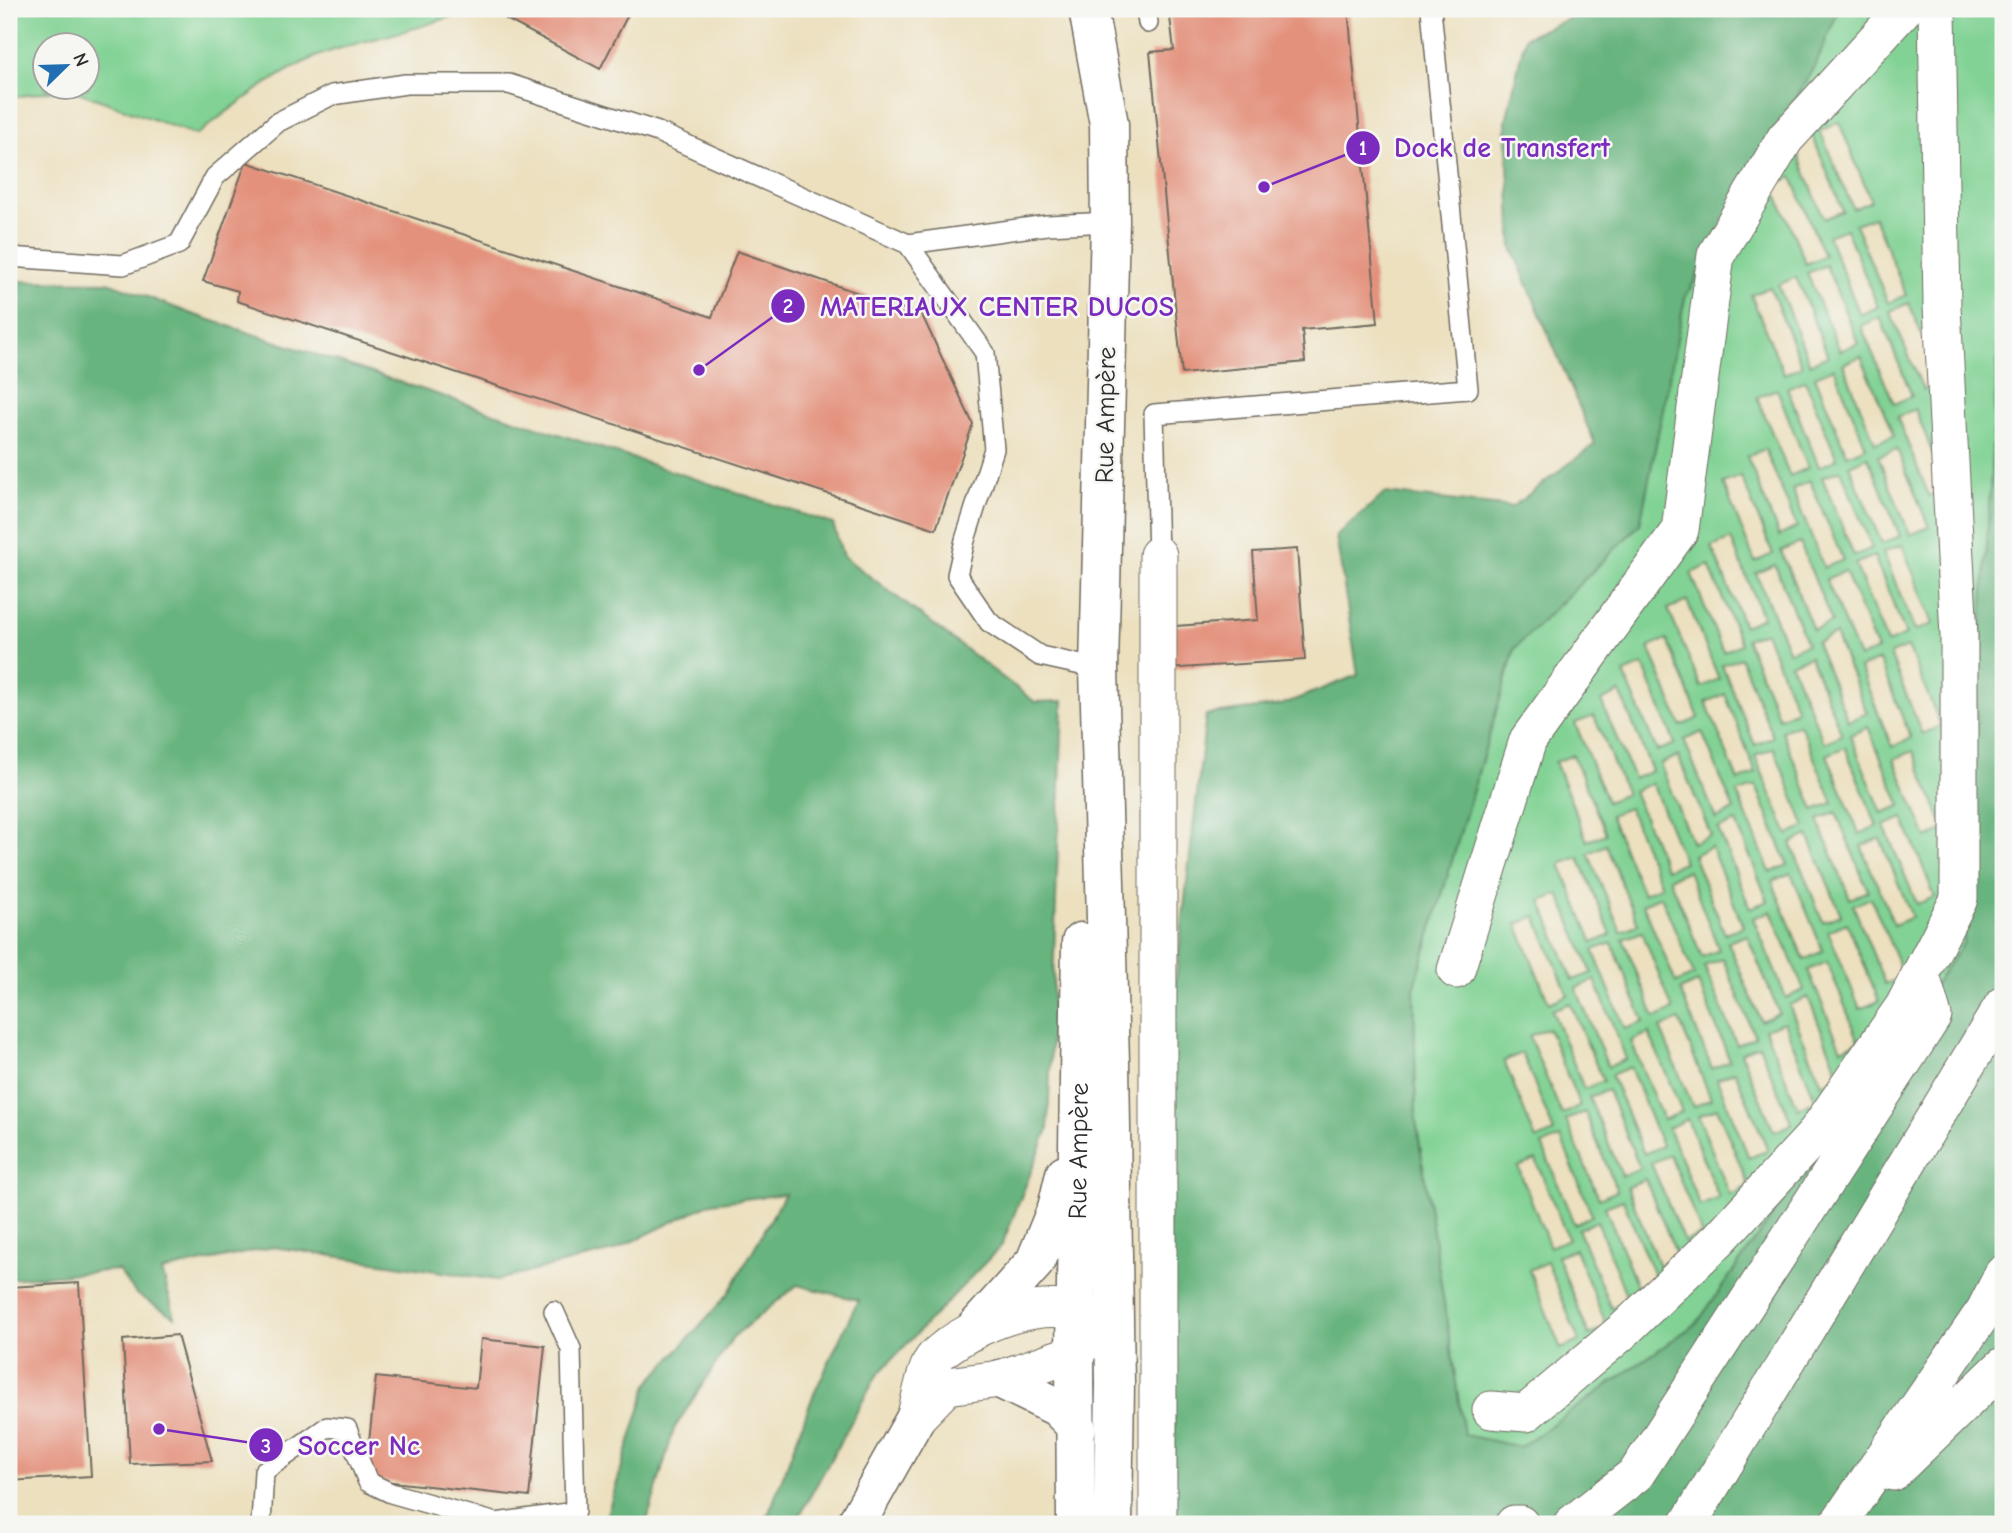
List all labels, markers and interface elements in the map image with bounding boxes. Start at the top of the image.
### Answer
north arrow [32,32,102,102]
text: N [68,50,93,70]
callout: Dock de Transfert [1345,123,1624,172]
text: Dock de Transfert [1394,132,1611,164]
text: 1 [1359,136,1367,160]
callout: MATERIAUX CENTER DUCOS [771,281,1188,330]
text: MATERIAUX CENTER DUCOS [820,291,1174,323]
text: 2 [783,294,793,318]
street label: Rue Ampère [1090,346,1122,484]
street label: Rue Ampère [1063,1082,1095,1220]
callout: Soccer Nc [249,1421,434,1470]
text: Soccer Nc [298,1430,420,1462]
text: 3 [261,1434,271,1458]

